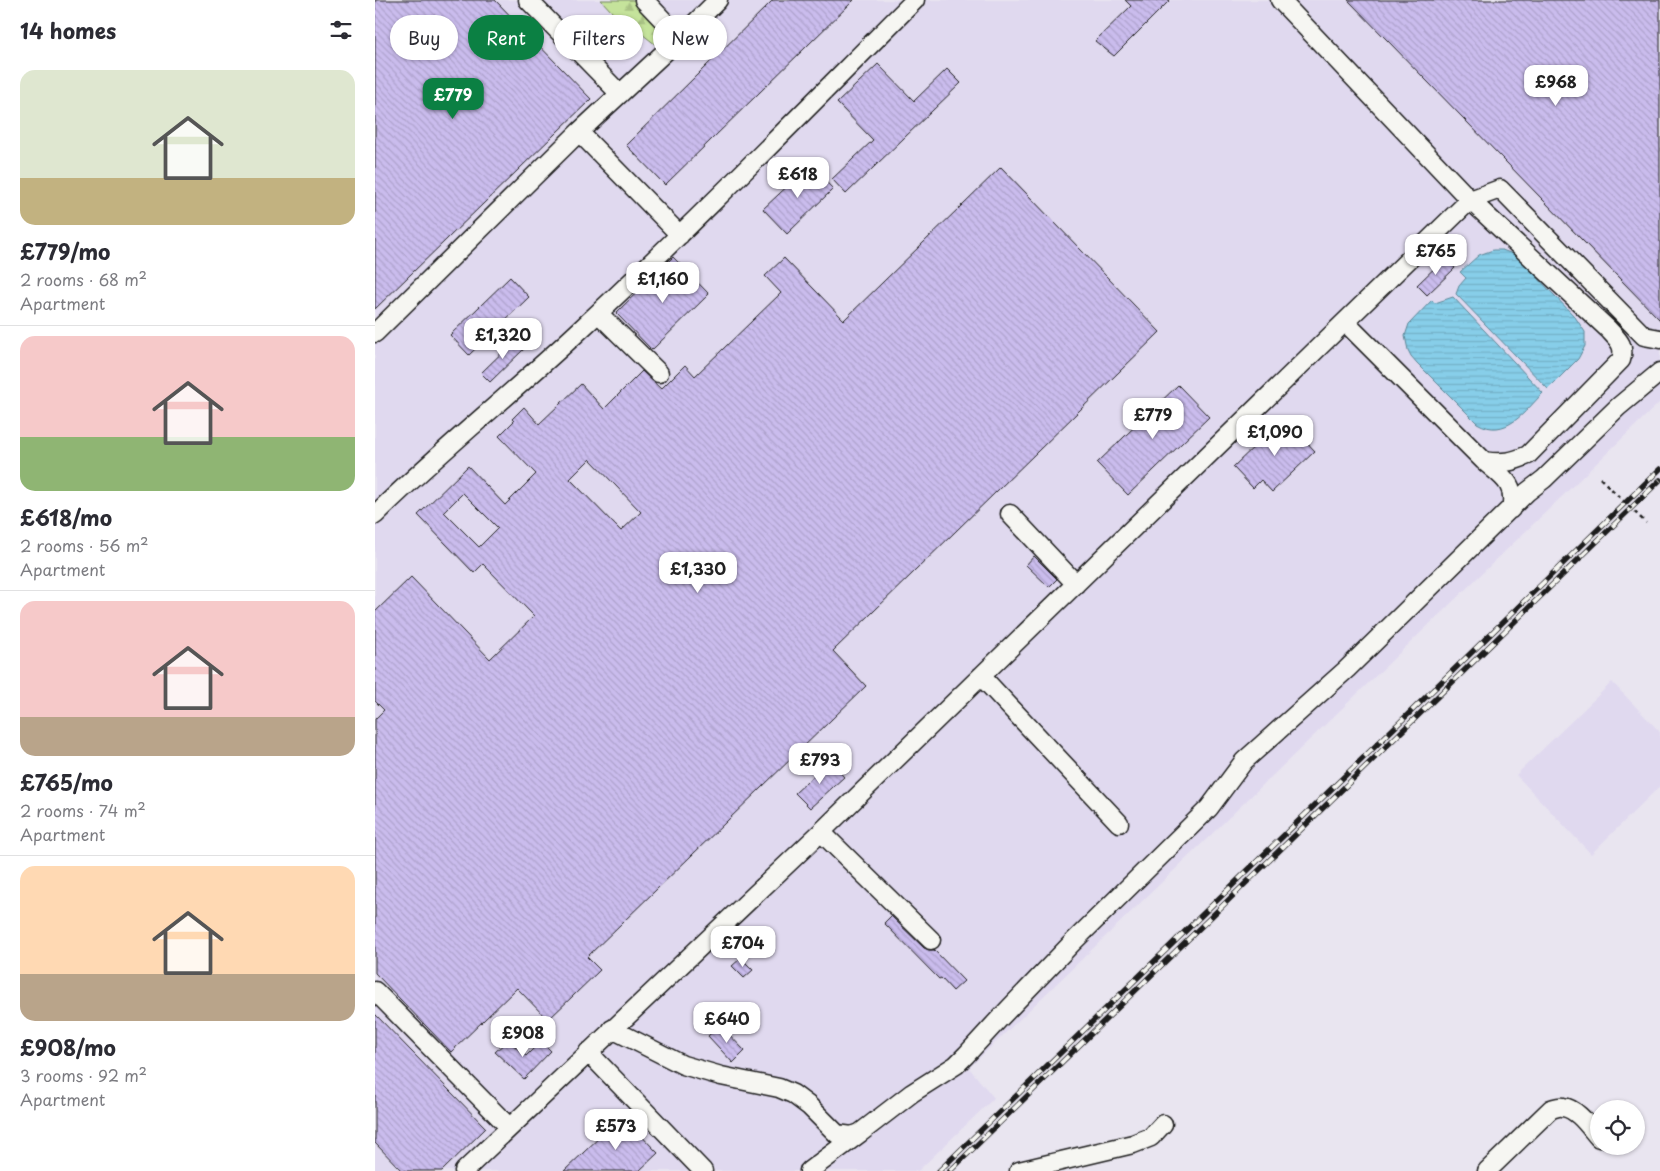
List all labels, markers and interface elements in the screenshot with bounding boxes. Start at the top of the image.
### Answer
text: 14 homes [20,14,116,46]
chip: Buy [390,15,458,60]
chip: Rent [468,15,544,60]
chip: Filters [554,15,643,60]
chip: New [653,15,727,60]
icon: filters [327,16,355,44]
pin: £968 [1526,64,1586,107]
text: £968 [1535,69,1577,93]
pin: £779 [423,78,483,120]
text: £779 [434,82,472,106]
icon: home [143,103,233,193]
pin: £618 [768,156,828,199]
text: £618 [778,161,818,185]
pin: £765 [1406,234,1466,276]
text: £779/mo [20,235,110,267]
text: £765 [1416,238,1456,262]
pin: £1,160 [622,262,704,304]
text: £1,160 [637,266,689,290]
text: 2 rooms · 68 m² [20,267,147,291]
text: Apartment [20,291,105,315]
pin: £1,320 [462,318,544,360]
text: £1,320 [475,322,531,346]
icon: home [143,368,233,458]
pin: £779 [1123,398,1183,440]
text: £779 [1134,402,1172,426]
pin: £1,090 [1234,414,1316,457]
text: £1,090 [1247,419,1303,443]
text: £618/mo [20,501,112,533]
text: 2 rooms · 56 m² [20,533,149,557]
pin: £1,330 [657,552,739,594]
text: £1,330 [670,556,726,580]
text: Apartment [20,557,105,581]
icon: home [143,633,233,723]
pin: £793 [790,742,850,785]
text: £793 [800,747,840,771]
text: £765/mo [20,766,113,798]
text: 2 rooms · 74 m² [20,798,146,822]
text: Apartment [20,822,105,846]
icon: home [143,898,233,988]
pin: £704 [713,926,773,968]
text: £704 [722,930,764,954]
pin: £640 [697,1002,757,1044]
text: £640 [704,1006,750,1030]
pin: £908 [493,1016,553,1058]
text: £908 [502,1020,544,1044]
text: £908/mo [20,1031,116,1063]
text: 3 rooms · 92 m² [20,1063,147,1087]
text: Apartment [20,1087,105,1111]
map controls [1590,1100,1645,1155]
button: locate [1590,1100,1645,1155]
pin: £573 [586,1108,646,1151]
text: £573 [596,1113,636,1137]

